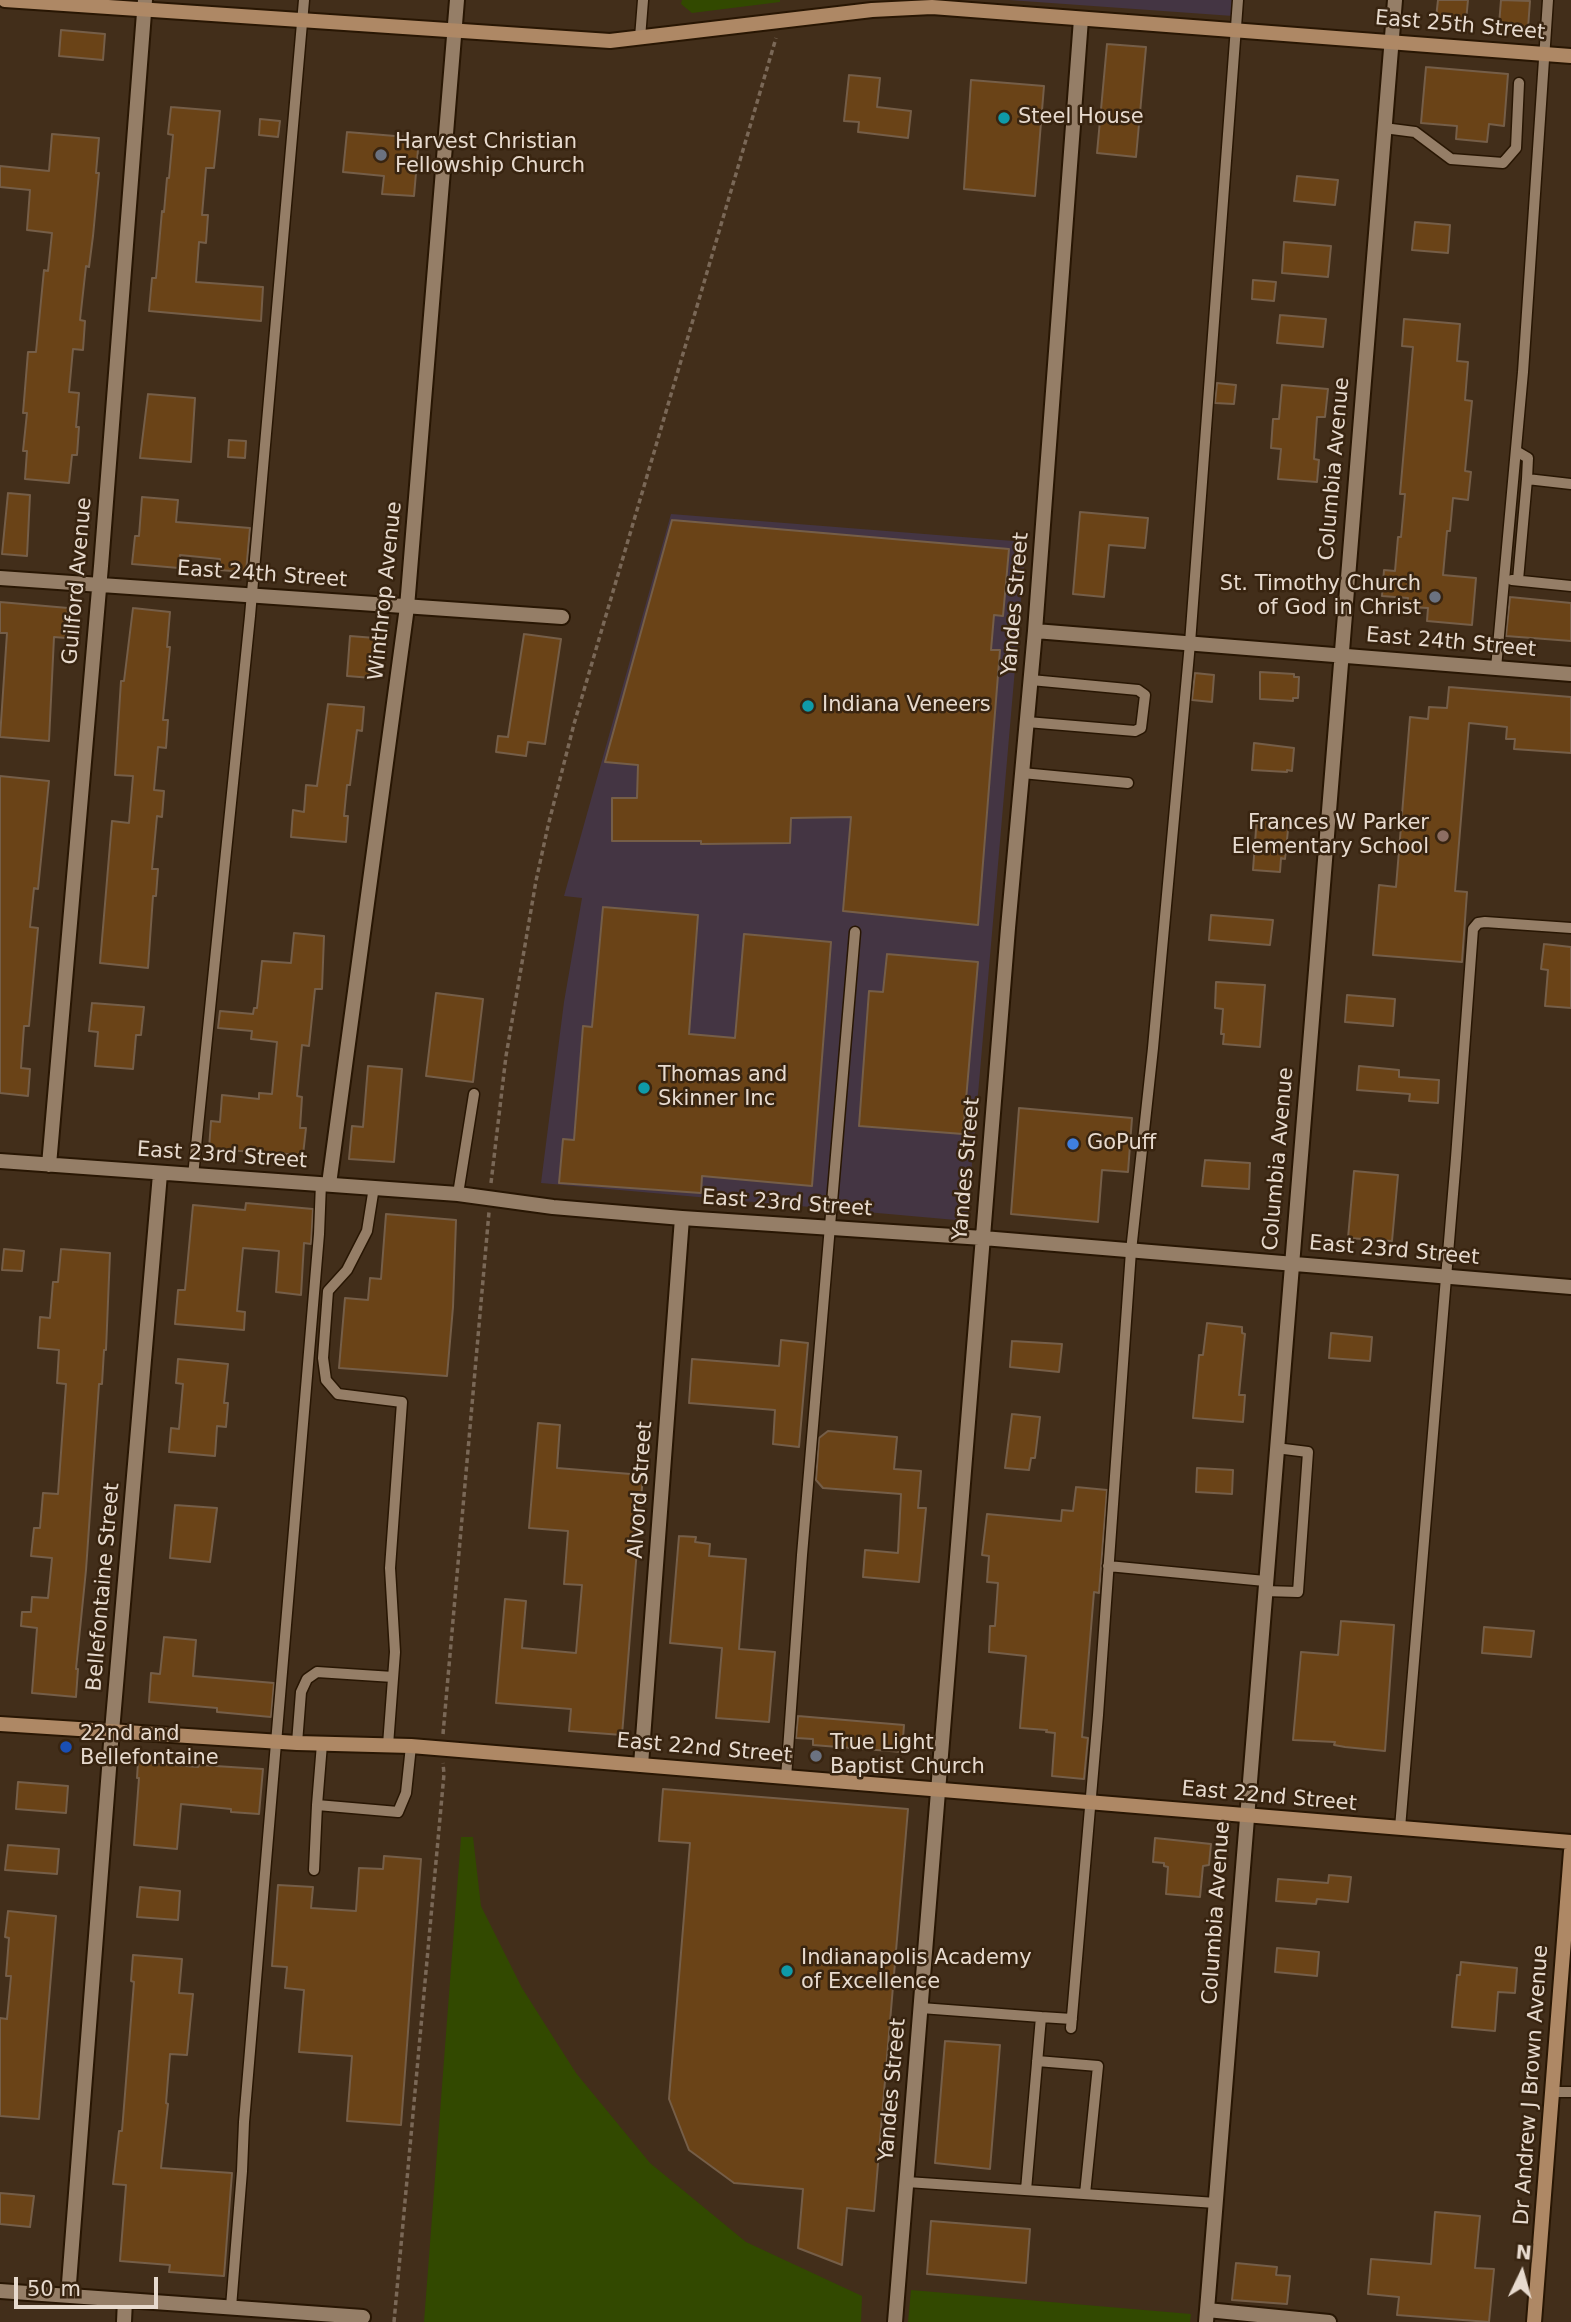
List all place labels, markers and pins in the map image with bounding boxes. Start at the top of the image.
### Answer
place label: Steel House [1018,105,1144,131]
marker: Steel House [996,110,1012,126]
place label: Harvest Christian Fellowship Church [395,130,585,180]
marker: Harvest Christian Fellowship Church [373,147,389,163]
place label: St. Timothy Church of God in Christ [1220,572,1421,622]
marker: St. Timothy Church of God in Christ [1427,589,1443,605]
place label: Indiana Veneers [822,693,991,719]
marker: Indiana Veneers [800,698,816,714]
place label: Frances W Parker Elementary School [1232,811,1429,861]
marker: Frances W Parker Elementary School [1435,828,1451,844]
place label: Thomas and Skinner Inc [658,1063,787,1113]
marker: Thomas and Skinner Inc [636,1080,652,1096]
place label: GoPuff [1087,1131,1156,1157]
marker: GoPuff [1065,1136,1081,1152]
place label: 22nd and Bellefontaine [80,1722,219,1772]
place label: True Light Baptist Church [830,1731,985,1781]
marker: 22nd and Bellefontaine [58,1739,74,1755]
marker: True Light Baptist Church [808,1748,824,1764]
place label: Indianapolis Academy of Excellence [801,1946,1032,1996]
marker: Indianapolis Academy of Excellence [779,1963,795,1979]

